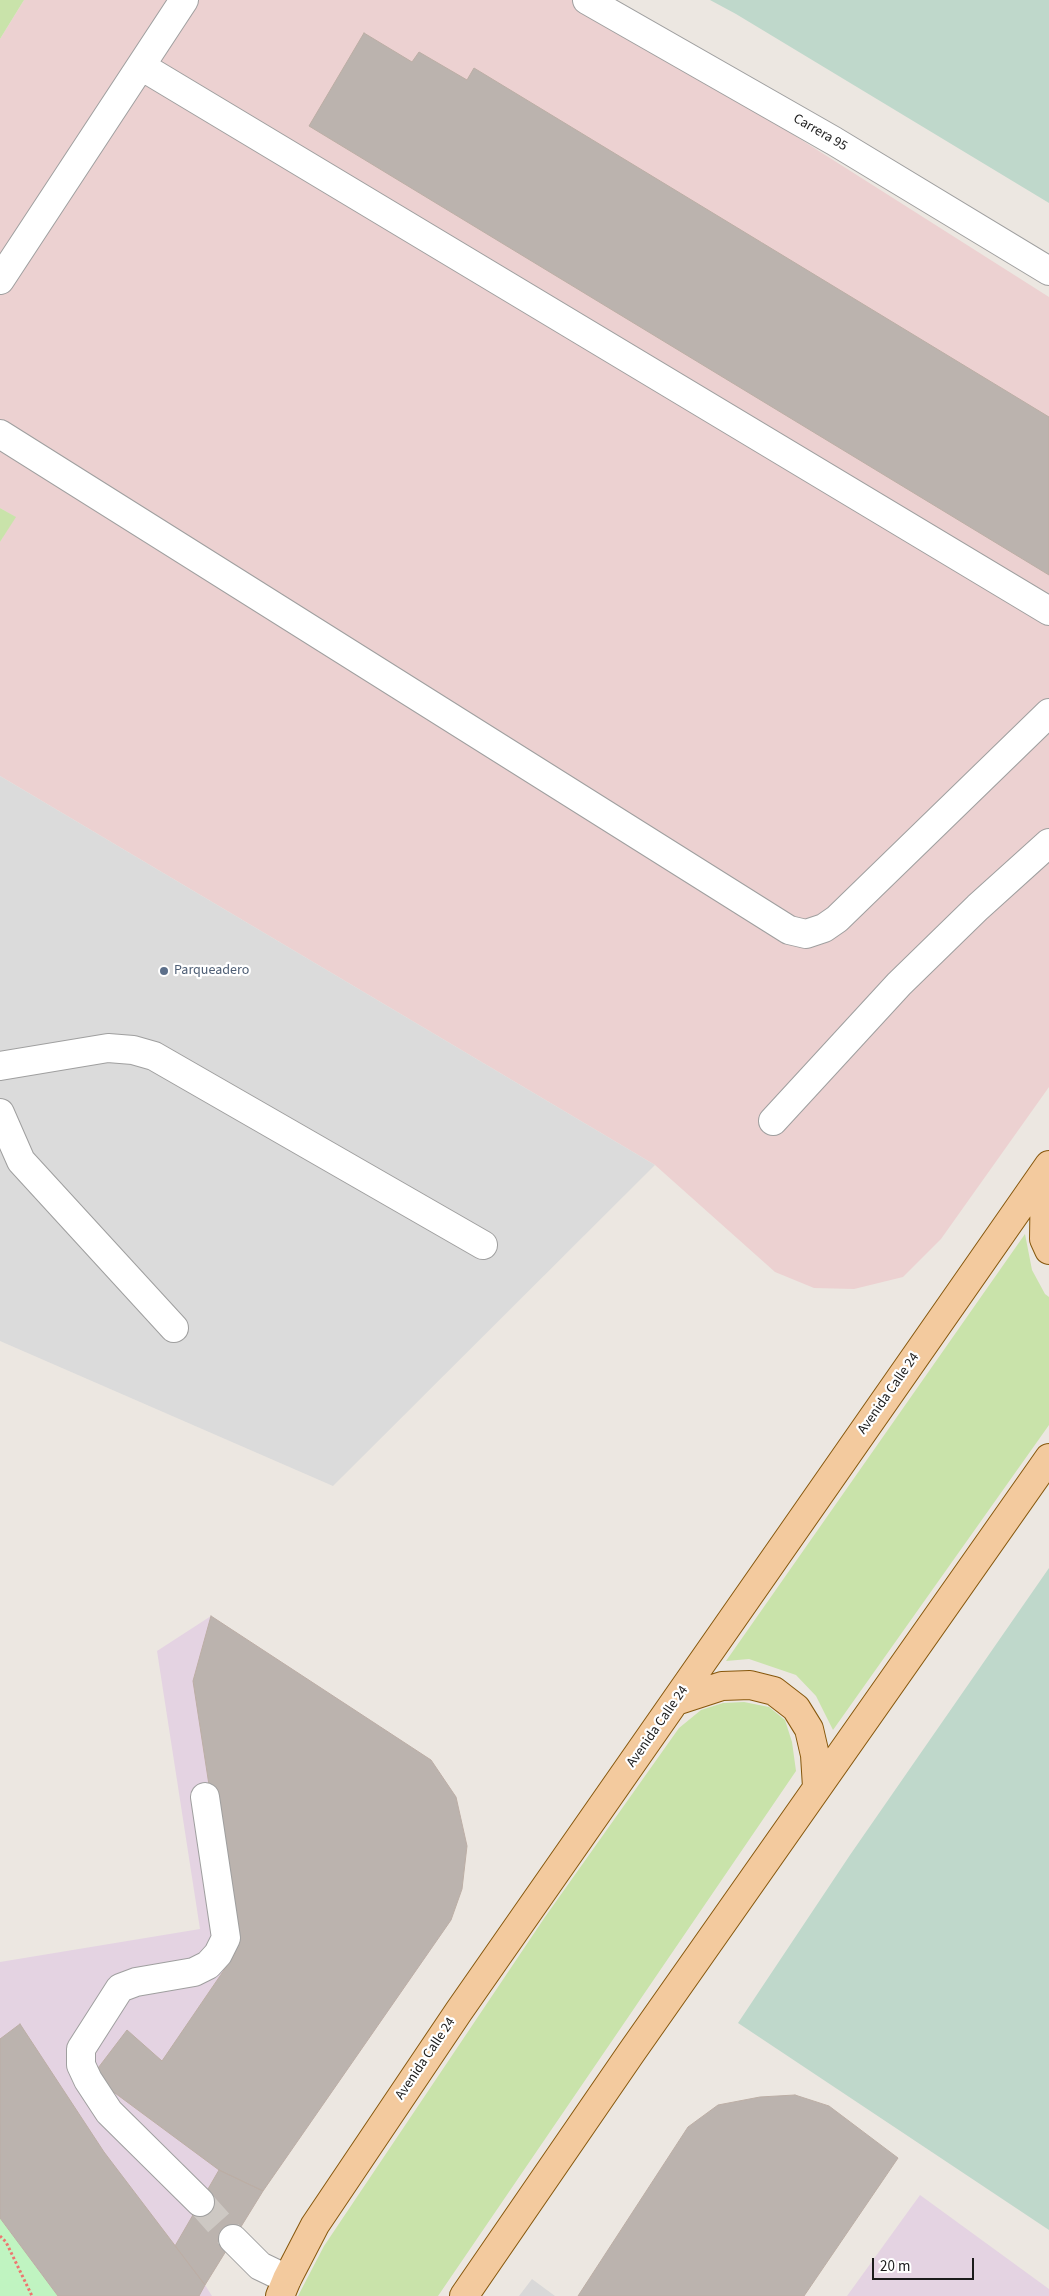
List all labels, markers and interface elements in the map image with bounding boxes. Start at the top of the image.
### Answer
street label: Carrera 95 [790,111,850,155]
place label: Parqueadero [174,963,249,979]
marker: Parqueadero [158,965,170,977]
street label: Avenida Calle 24 [855,1350,923,1438]
street label: Avenida Calle 24 [624,1683,692,1771]
street label: Avenida Calle 24 [392,2015,460,2103]
scale bar [874,2248,976,2280]
text: 20 m [880,2256,910,2277]

